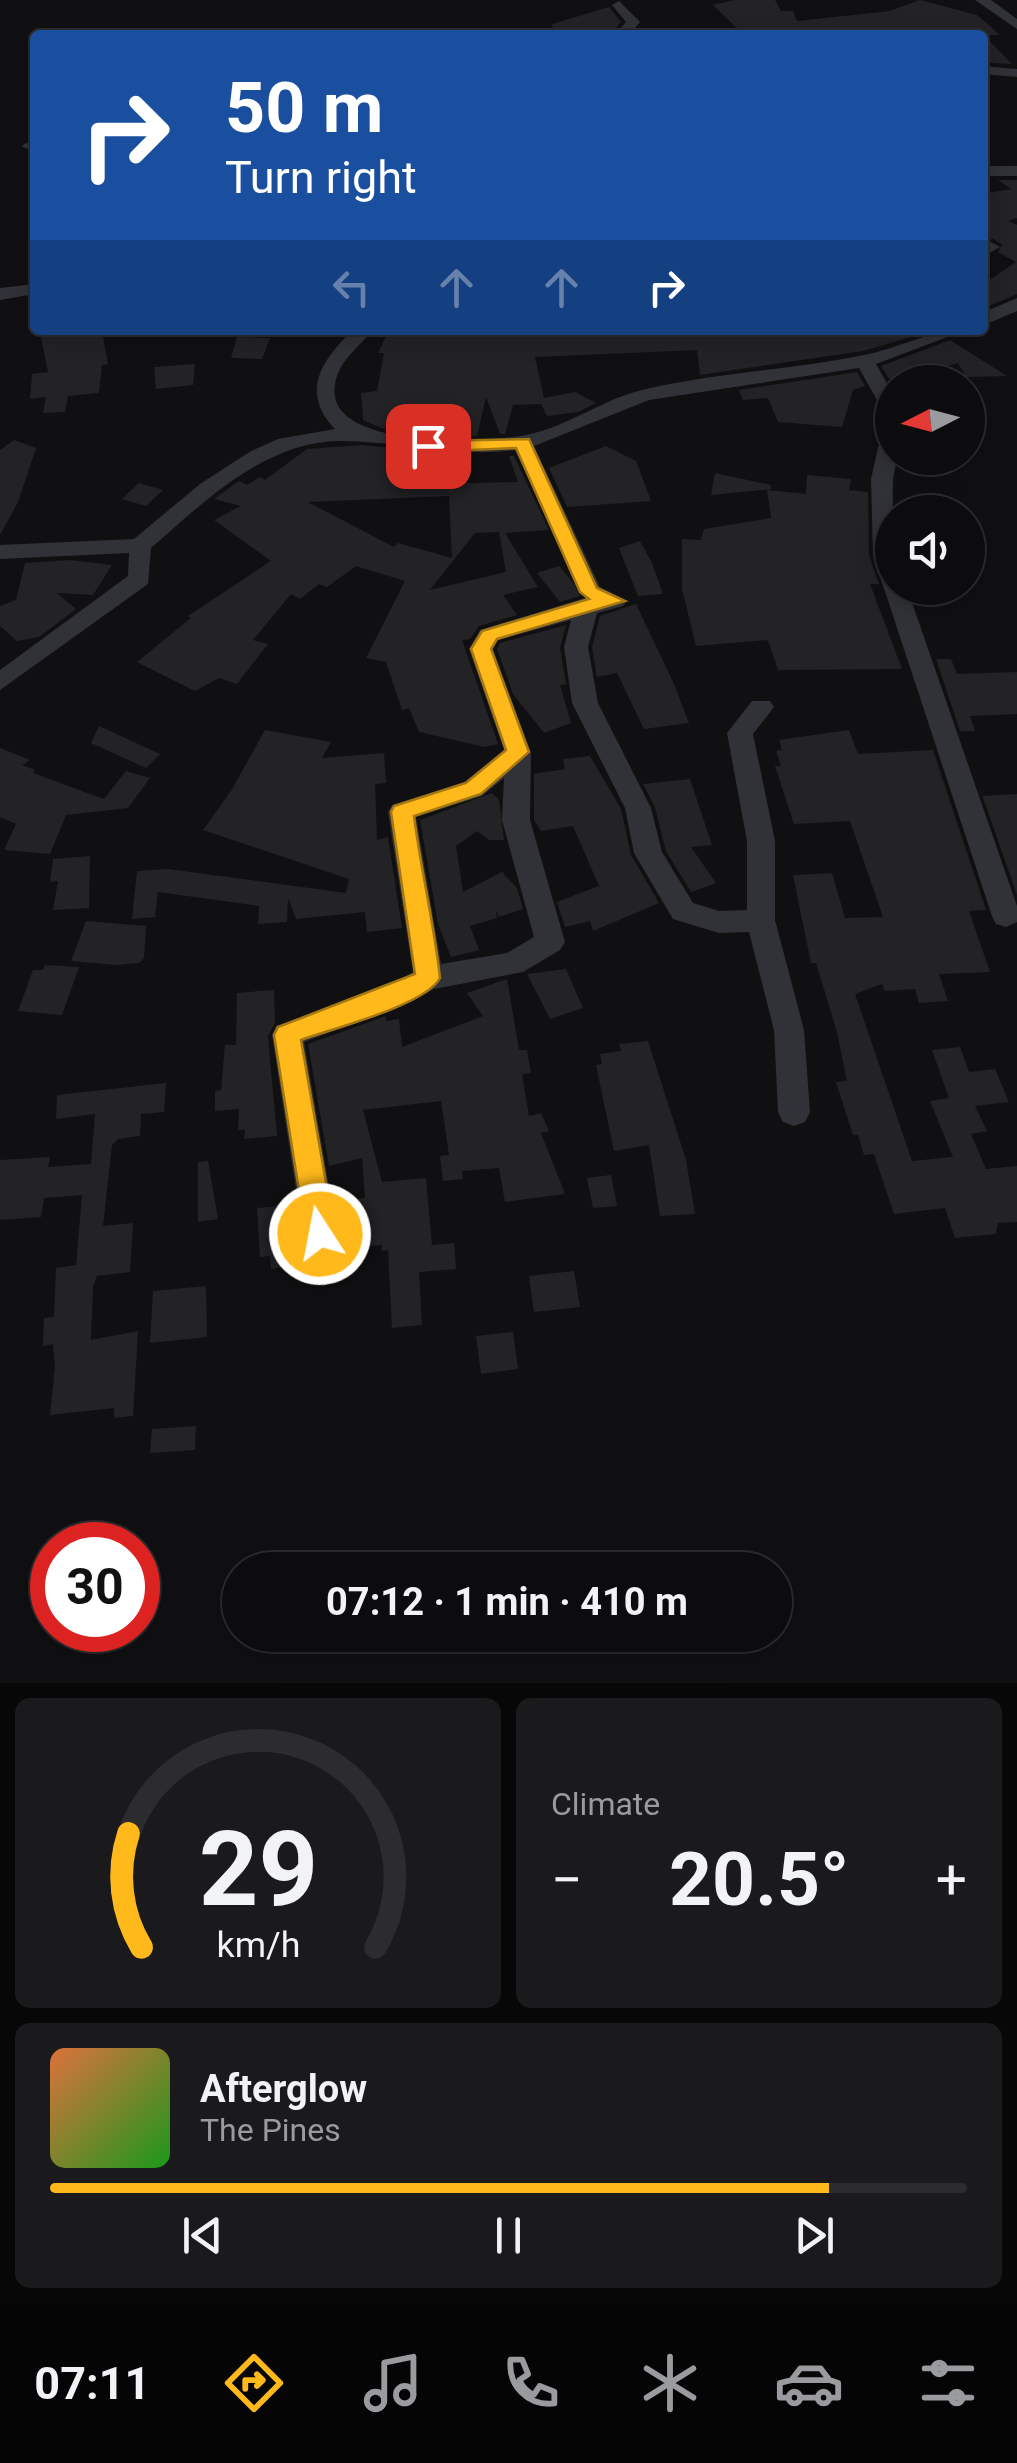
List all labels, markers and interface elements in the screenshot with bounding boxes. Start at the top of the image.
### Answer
text: 50 m [225,67,383,149]
icon: right [60,70,190,200]
text: Turn right [225,151,417,204]
icon: left [324,260,379,315]
icon: ahead [429,260,484,315]
icon: ahead [534,260,589,315]
icon: right [639,260,694,315]
north arrow [875,365,985,475]
map controls [875,365,985,605]
pin [386,404,471,489]
icon: arrive [401,419,456,474]
button: sound [875,495,985,605]
position arrow [268,1182,372,1286]
speed limit sign: 30 [30,1522,160,1652]
text: 07:12 · 1 min · 410 m [326,1580,688,1624]
text: Climate [551,1785,660,1823]
text: 29 [198,1809,318,1930]
text: 20.5° [669,1835,849,1923]
text: − [551,1848,582,1912]
text: + [936,1848,967,1912]
text: km/h [216,1924,300,1966]
text: Afterglow [200,2067,367,2111]
text: The Pines [200,2111,341,2149]
icon: previous [175,2208,230,2263]
icon: pause [481,2208,536,2263]
icon: next [787,2208,842,2263]
icon: directions [219,2348,289,2418]
icon: music [358,2348,428,2418]
icon: phone [496,2348,566,2418]
icon: climate [635,2348,705,2418]
icon: car [774,2348,844,2418]
icon: filters [913,2348,983,2418]
text: 07:11 [34,2357,150,2410]

